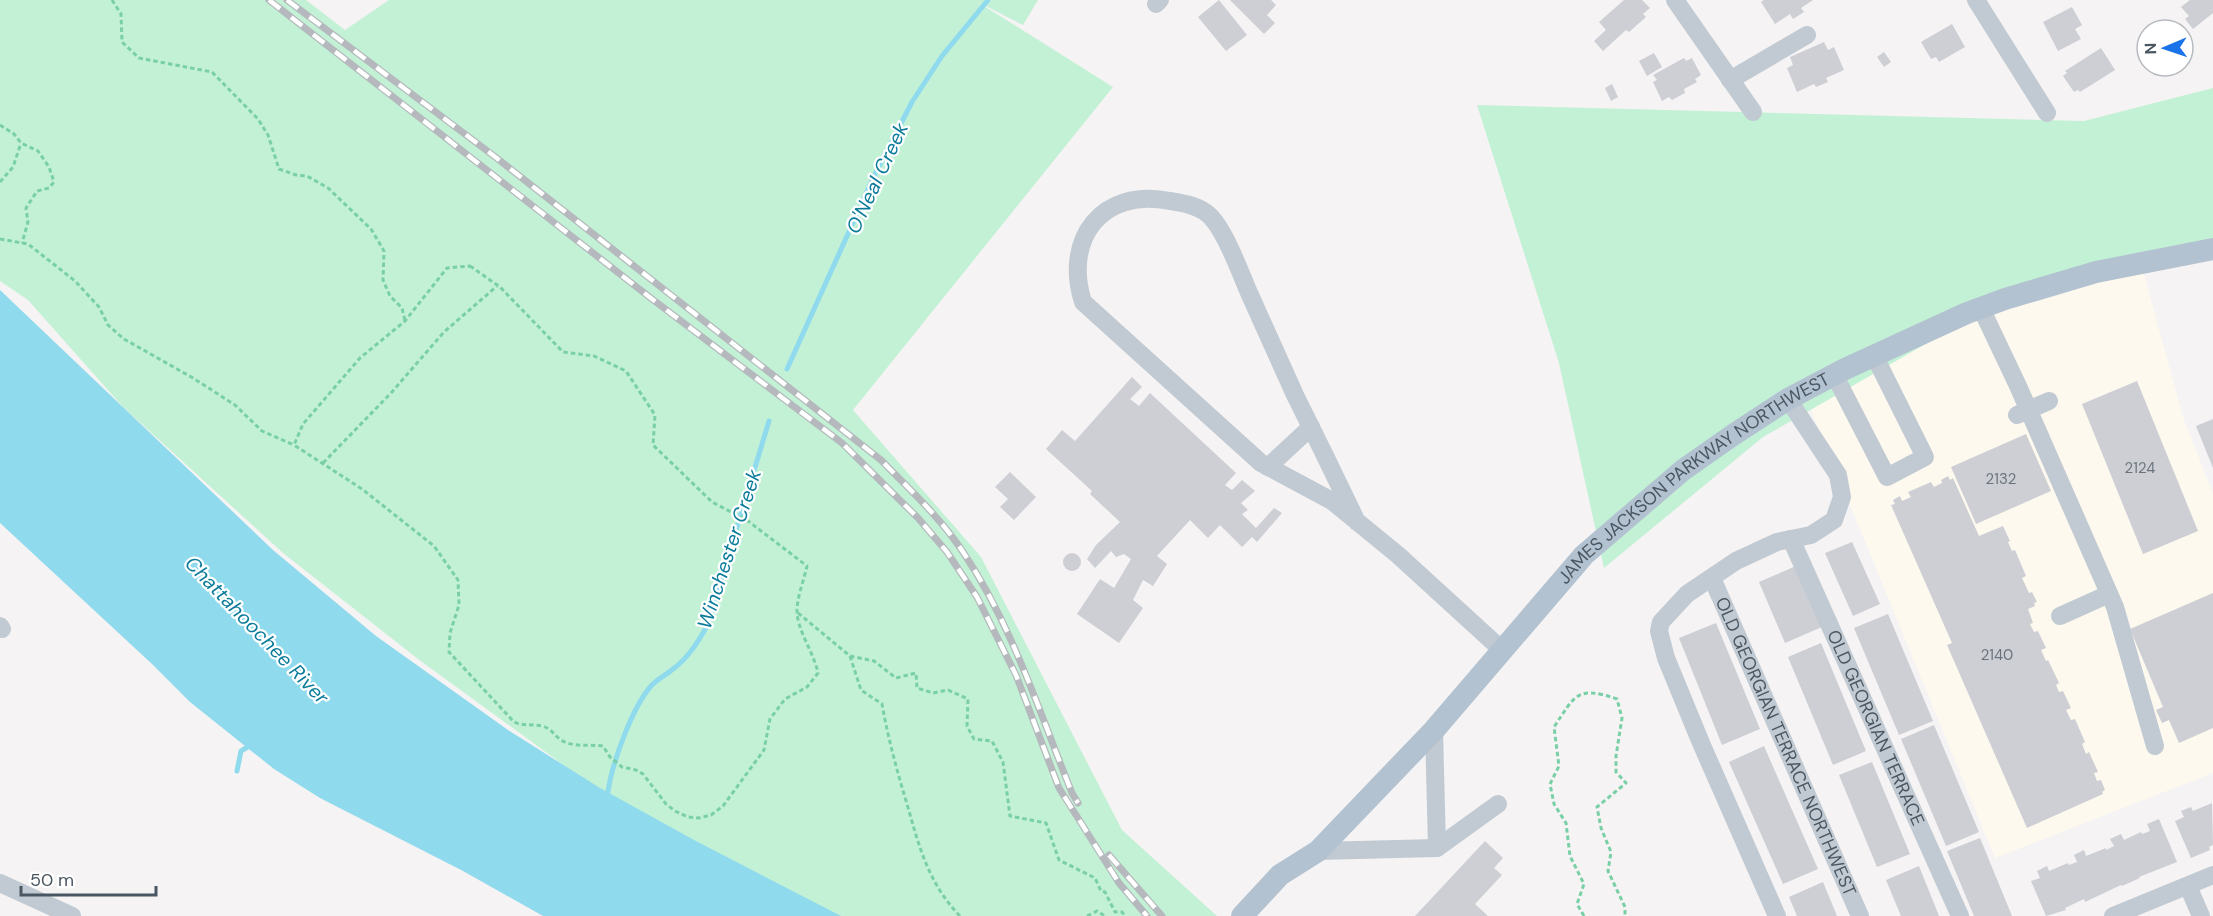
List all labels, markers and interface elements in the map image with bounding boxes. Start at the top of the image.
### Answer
north arrow [2135,18,2195,78]
text: N [2140,42,2161,55]
water label: O'Neal Creek [840,118,914,238]
street label: JAMES JACKSON PARKWAY NORTHWEST [1552,367,1834,589]
house number: 2124 [2125,458,2155,478]
water label: Winchester Creek [691,465,767,632]
house number: 2132 [1986,469,2016,489]
water label: Chattahoochee River [179,550,335,710]
street label: OLD GEORGIAN TERRACE NORTHWEST [1710,593,1862,900]
street label: OLD GEORGIAN TERRACE [1821,626,1930,830]
house number: 2140 [1981,645,2013,665]
scale bar [21,859,156,897]
text: 50 m [30,868,74,892]

